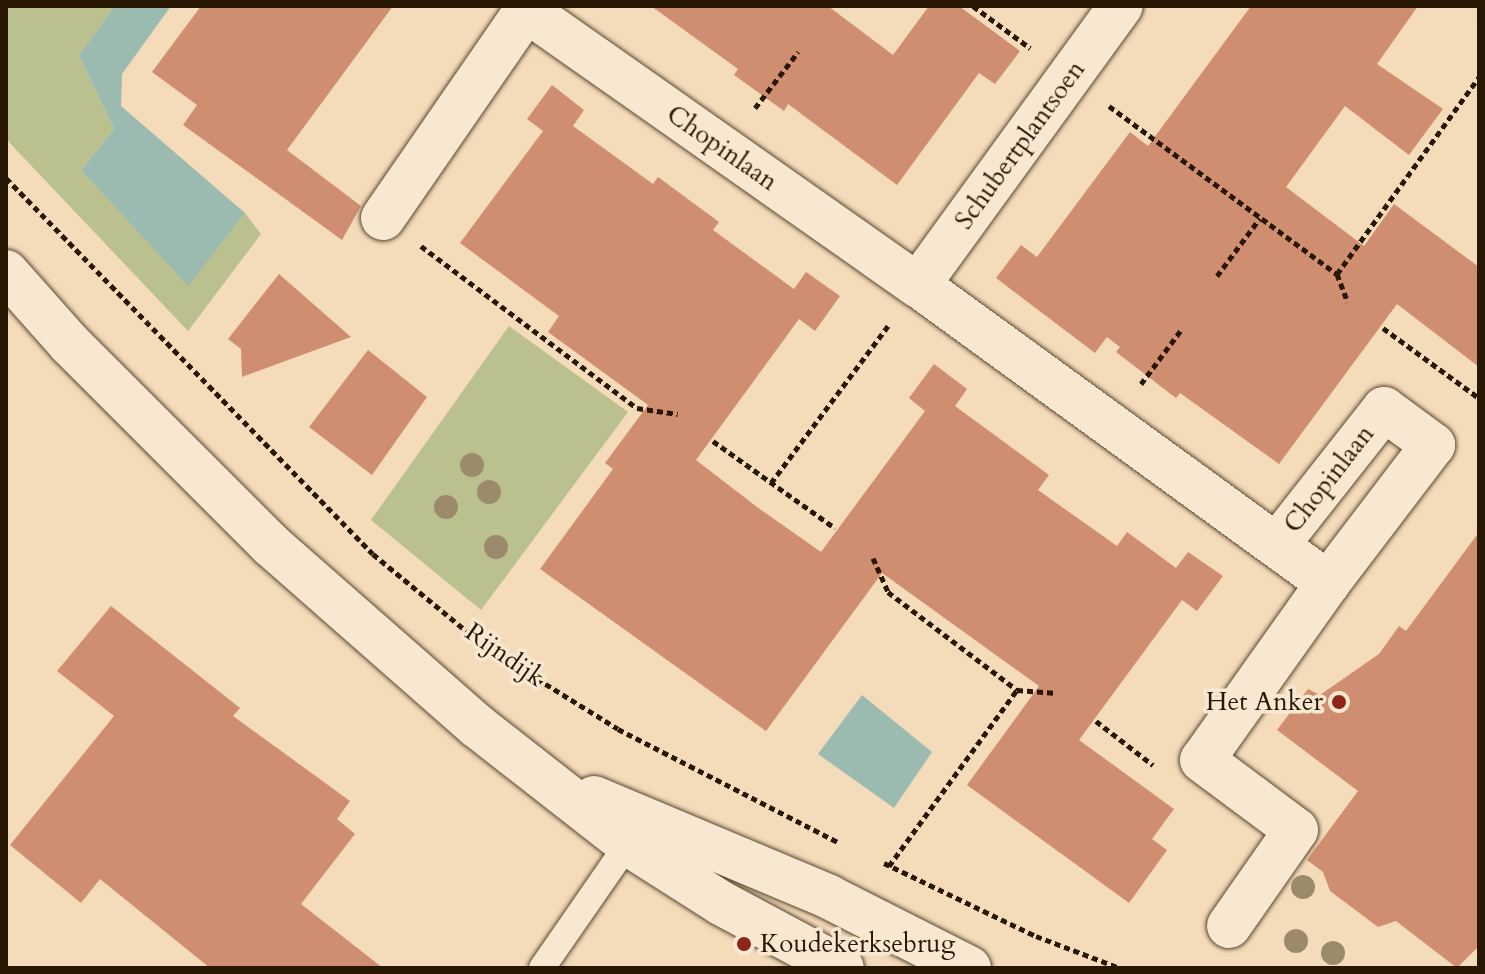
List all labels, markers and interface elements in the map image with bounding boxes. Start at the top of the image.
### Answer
street label: Schubertplantsoen [948,55,1092,235]
street label: Chopinlaan [661,99,783,197]
street label: Chopinlaan [1277,419,1381,539]
street label: Rijndijk [459,616,551,694]
place label: Het Anker [1206,686,1323,718]
marker: Het Anker [1330,693,1348,711]
place label: Koudekerksebrug [760,928,955,960]
marker: Koudekerksebrug [735,935,753,953]

